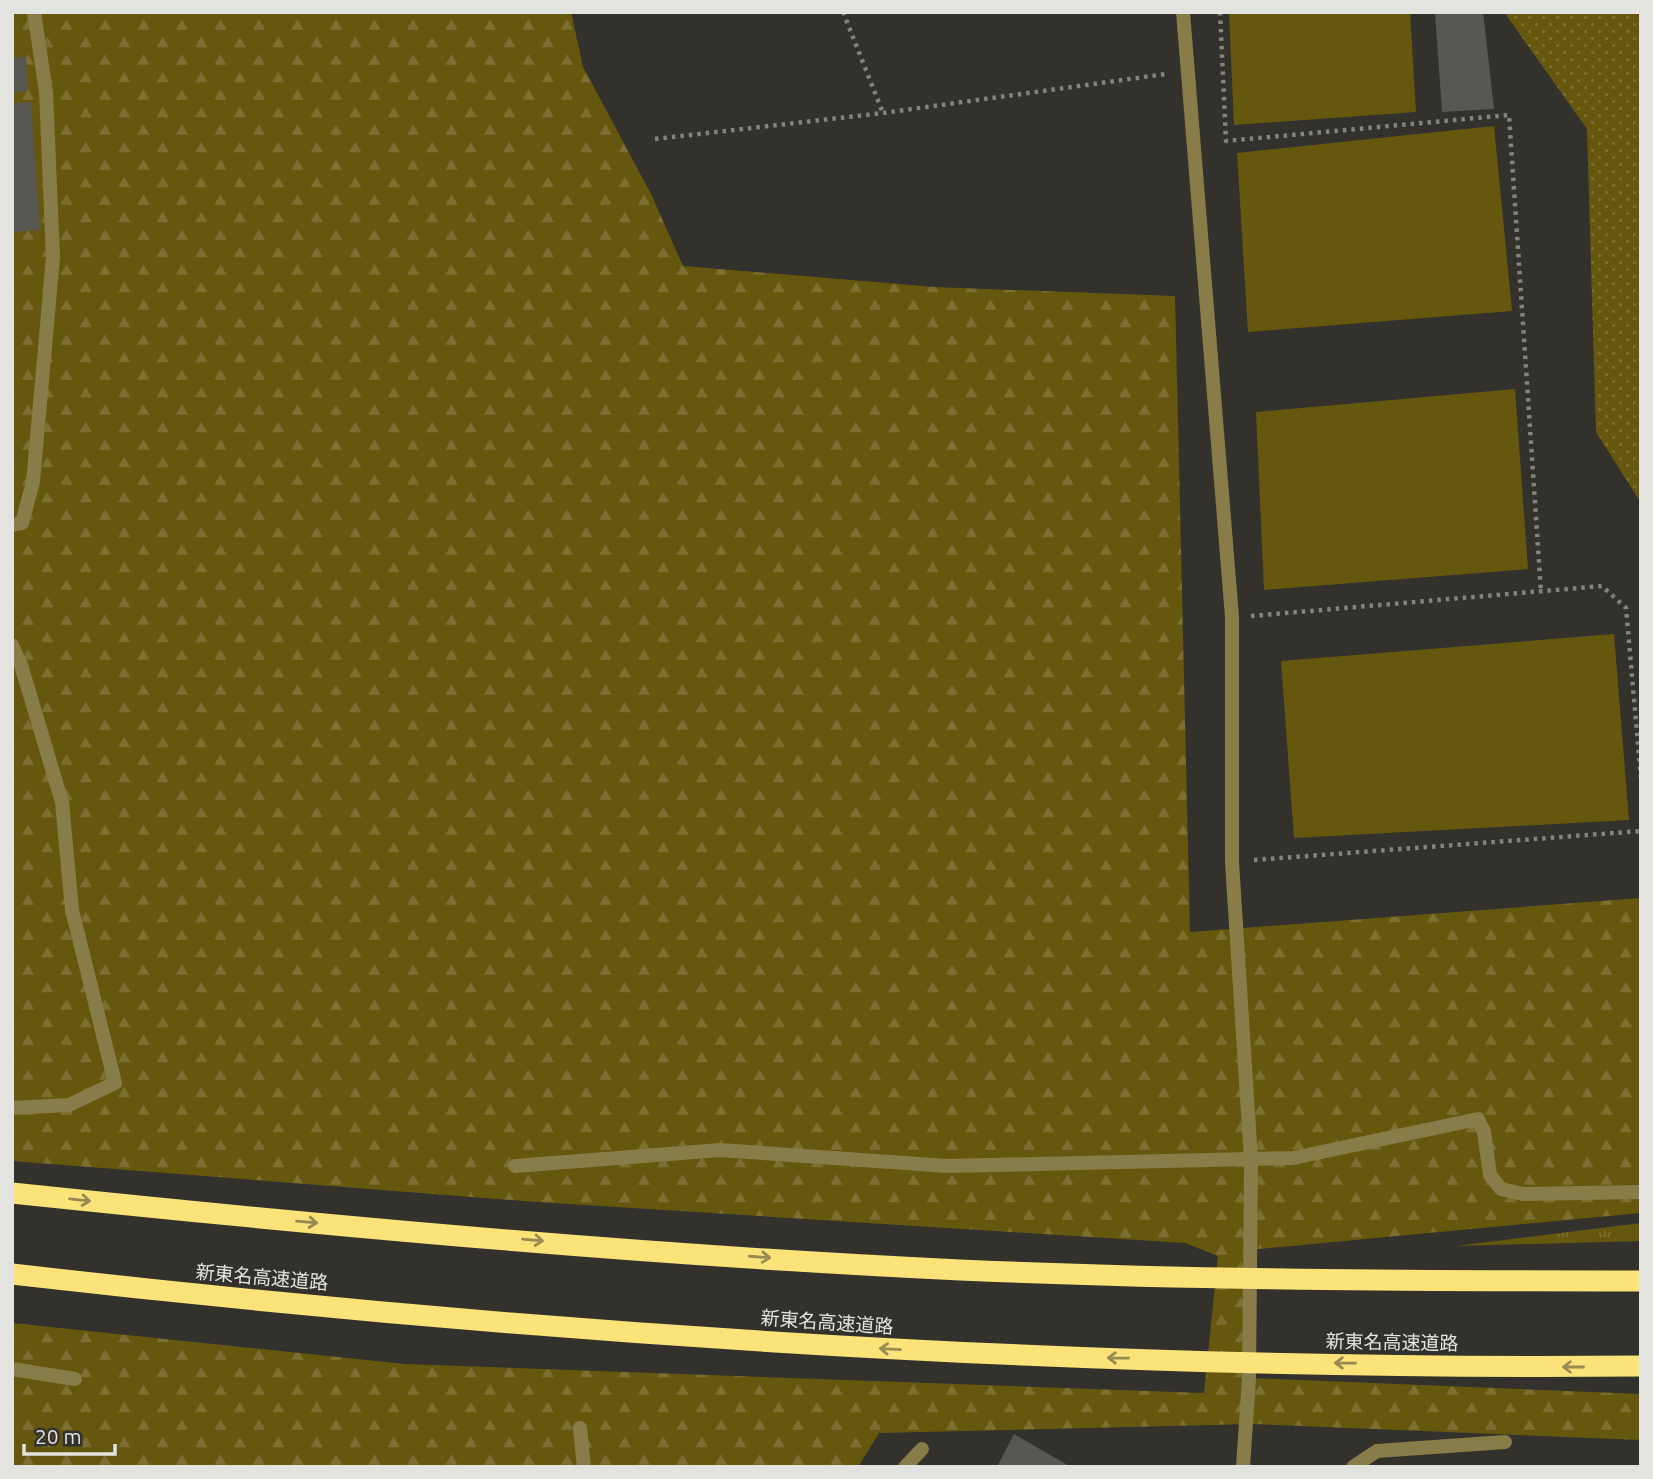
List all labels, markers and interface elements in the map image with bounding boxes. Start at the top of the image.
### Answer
one-way arrow [68,1194,91,1207]
one-way arrow [295,1216,317,1229]
one-way arrow [522,1234,544,1247]
one-way arrow [748,1250,771,1263]
street label: 新東名高速道路 [195,1260,329,1294]
street label: 新東名高速道路 [760,1306,894,1338]
street label: 新東名高速道路 [1325,1330,1459,1354]
one-way arrow [879,1343,902,1356]
one-way arrow [1106,1351,1129,1365]
one-way arrow [1334,1357,1357,1370]
one-way arrow [1561,1360,1584,1374]
scale bar [24,1412,116,1456]
text: 20 m [35,1424,82,1448]

